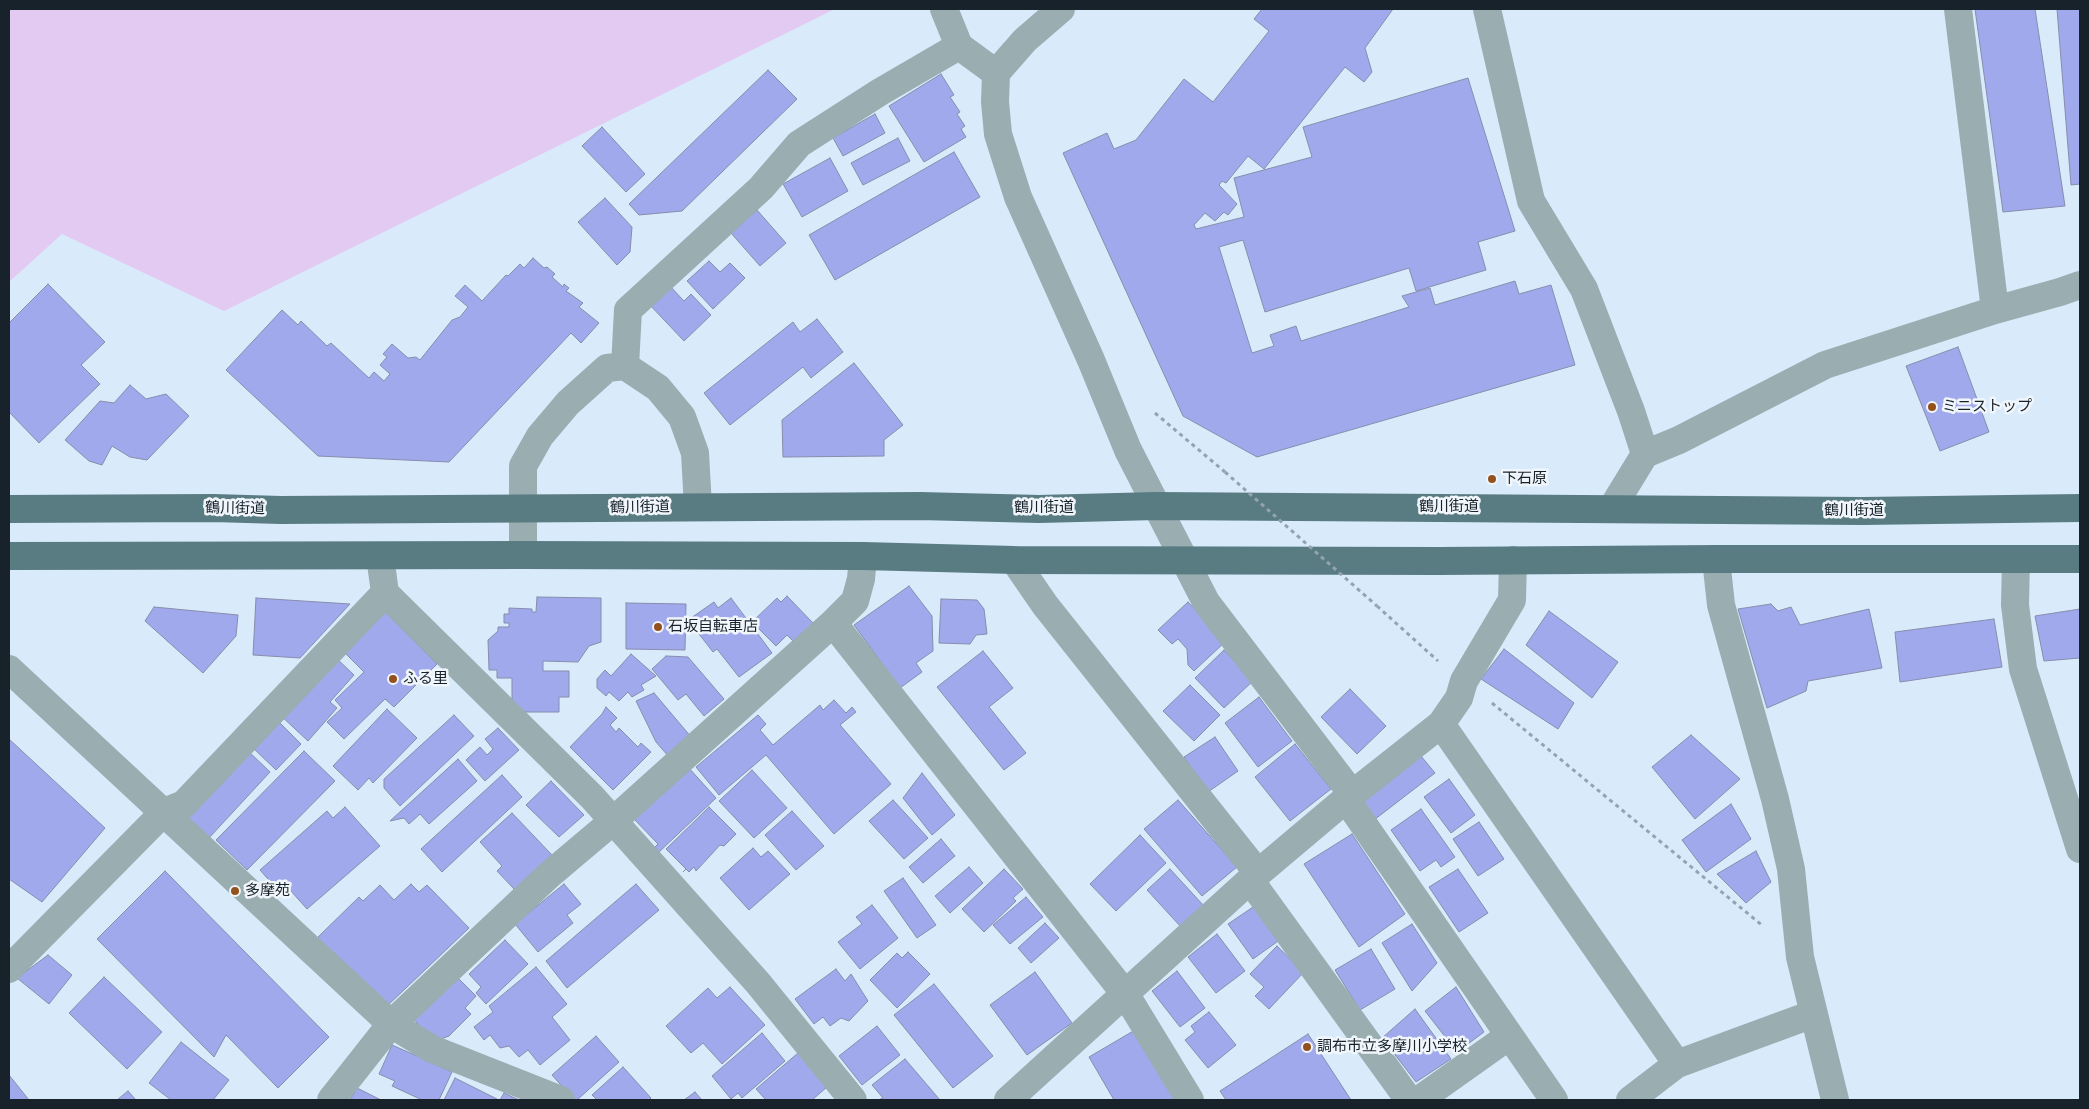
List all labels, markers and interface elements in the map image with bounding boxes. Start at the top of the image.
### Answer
place label: ミニストップ [1942,398,2032,416]
marker: ミニストップ [1926,401,1938,413]
place label: 下石原 [1502,470,1547,488]
marker: 下石原 [1486,473,1498,485]
street label: 鶴川街道 [610,498,670,518]
street label: 鶴川街道 [1419,498,1479,516]
street label: 鶴川街道 [205,499,265,519]
street label: 鶴川街道 [1014,499,1074,517]
street label: 鶴川街道 [1824,502,1884,520]
place label: 石坂自転車店 [668,618,758,636]
marker: 石坂自転車店 [652,621,664,633]
place label: ふる里 [403,670,448,688]
marker: ふる里 [387,673,399,685]
place label: 多摩苑 [245,882,290,900]
marker: 多摩苑 [229,885,241,897]
place label: 調布市立多摩川小学校 [1317,1038,1467,1056]
marker: 調布市立多摩川小学校 [1301,1041,1313,1053]

